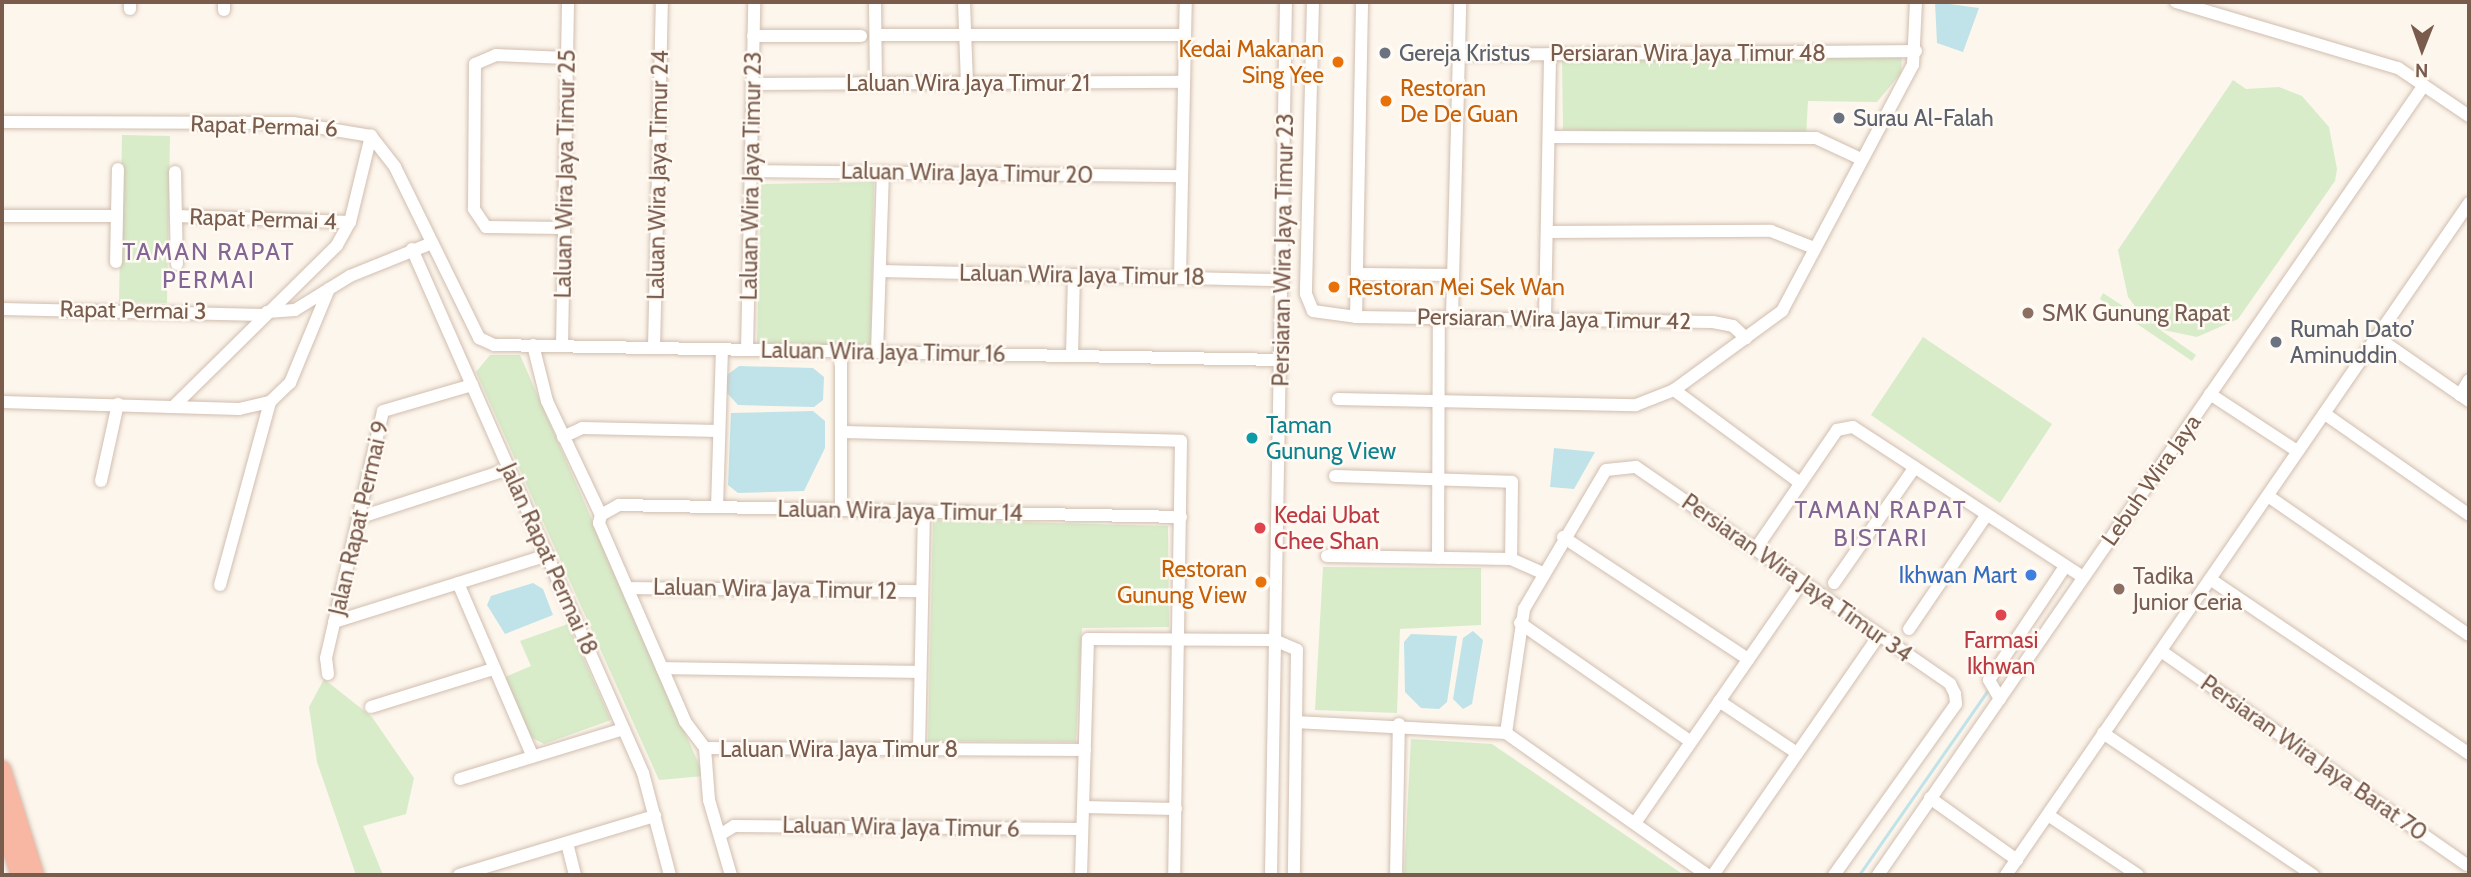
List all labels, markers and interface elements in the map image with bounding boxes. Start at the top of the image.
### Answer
north arrow [2387,14,2457,84]
place label: Kedai Makanan Sing Yee [1179,35,1324,89]
place label: Gereja Kristus [1399,39,1530,67]
street label: Persiaran Wira Jaya Timur 48 [1550,39,1826,67]
marker: Gereja Kristus [1377,45,1393,61]
street label: Laluan Wira Jaya Timur 25 [549,49,581,299]
street label: Laluan Wira Jaya Timur 24 [642,50,674,300]
street label: Laluan Wira Jaya Timur 23 [735,51,767,301]
marker: Kedai Makanan Sing Yee [1330,54,1346,70]
text: N [2415,59,2429,82]
street label: Laluan Wira Jaya Timur 21 [846,69,1090,97]
place label: Restoran De De Guan [1400,74,1518,128]
marker: Restoran De De Guan [1378,93,1394,109]
place label: Surau Al-Falah [1853,104,1994,132]
street label: Rapat Permai 6 [190,110,338,142]
marker: Surau Al-Falah [1831,110,1847,126]
street label: Persiaran Wira Jaya Timur 23 [1267,113,1299,387]
street label: Laluan Wira Jaya Timur 20 [840,157,1094,189]
street label: Rapat Permai 4 [189,203,337,235]
district label: TAMAN RAPAT PERMAI [124,238,294,294]
street label: Laluan Wira Jaya Timur 18 [959,259,1205,291]
place label: Restoran Mei Sek Wan [1348,273,1565,301]
marker: Restoran Mei Sek Wan [1326,279,1342,295]
street label: Rapat Permai 3 [59,295,207,325]
place label: SMK Gunung Rapat [2042,299,2230,327]
street label: Persiaran Wira Jaya Timur 42 [1417,303,1691,335]
marker: SMK Gunung Rapat [2020,305,2036,321]
place label: Rumah Dato’ Aminuddin [2290,315,2415,369]
marker: Rumah Dato’ Aminuddin [2268,334,2284,350]
street label: Laluan Wira Jaya Timur 16 [760,336,1006,368]
street label: Lebuh Wira Jaya [2096,409,2206,551]
place label: Taman Gunung View [1266,411,1396,465]
street label: Jalan Rapat Permai 9 [323,418,395,618]
marker: Taman Gunung View [1244,430,1260,446]
street label: Jalan Rapat Permai 18 [494,459,604,659]
street label: Persiaran Wira Jaya Timur 34 [1677,488,1917,668]
street label: Laluan Wira Jaya Timur 14 [777,495,1023,527]
district label: TAMAN RAPAT BISTARI [1796,496,1966,552]
place label: Kedai Ubat Chee Shan [1274,501,1380,555]
marker: Kedai Ubat Chee Shan [1252,520,1268,536]
place label: Restoran Gunung View [1117,555,1247,609]
place label: Ikhwan Mart [1899,561,2017,589]
place label: Tadika Junior Ceria [2133,562,2242,616]
marker: Ikhwan Mart [2023,567,2039,583]
street label: Laluan Wira Jaya Timur 12 [653,573,897,605]
marker: Restoran Gunung View [1253,574,1269,590]
marker: Tadika Junior Ceria [2111,581,2127,597]
marker: Farmasi Ikhwan [1993,607,2009,623]
place label: Farmasi Ikhwan [1964,626,2038,680]
street label: Persiaran Wira Jaya Barat 70 [2195,669,2433,847]
street label: Laluan Wira Jaya Timur 8 [720,735,958,763]
street label: Laluan Wira Jaya Timur 6 [782,811,1020,843]

